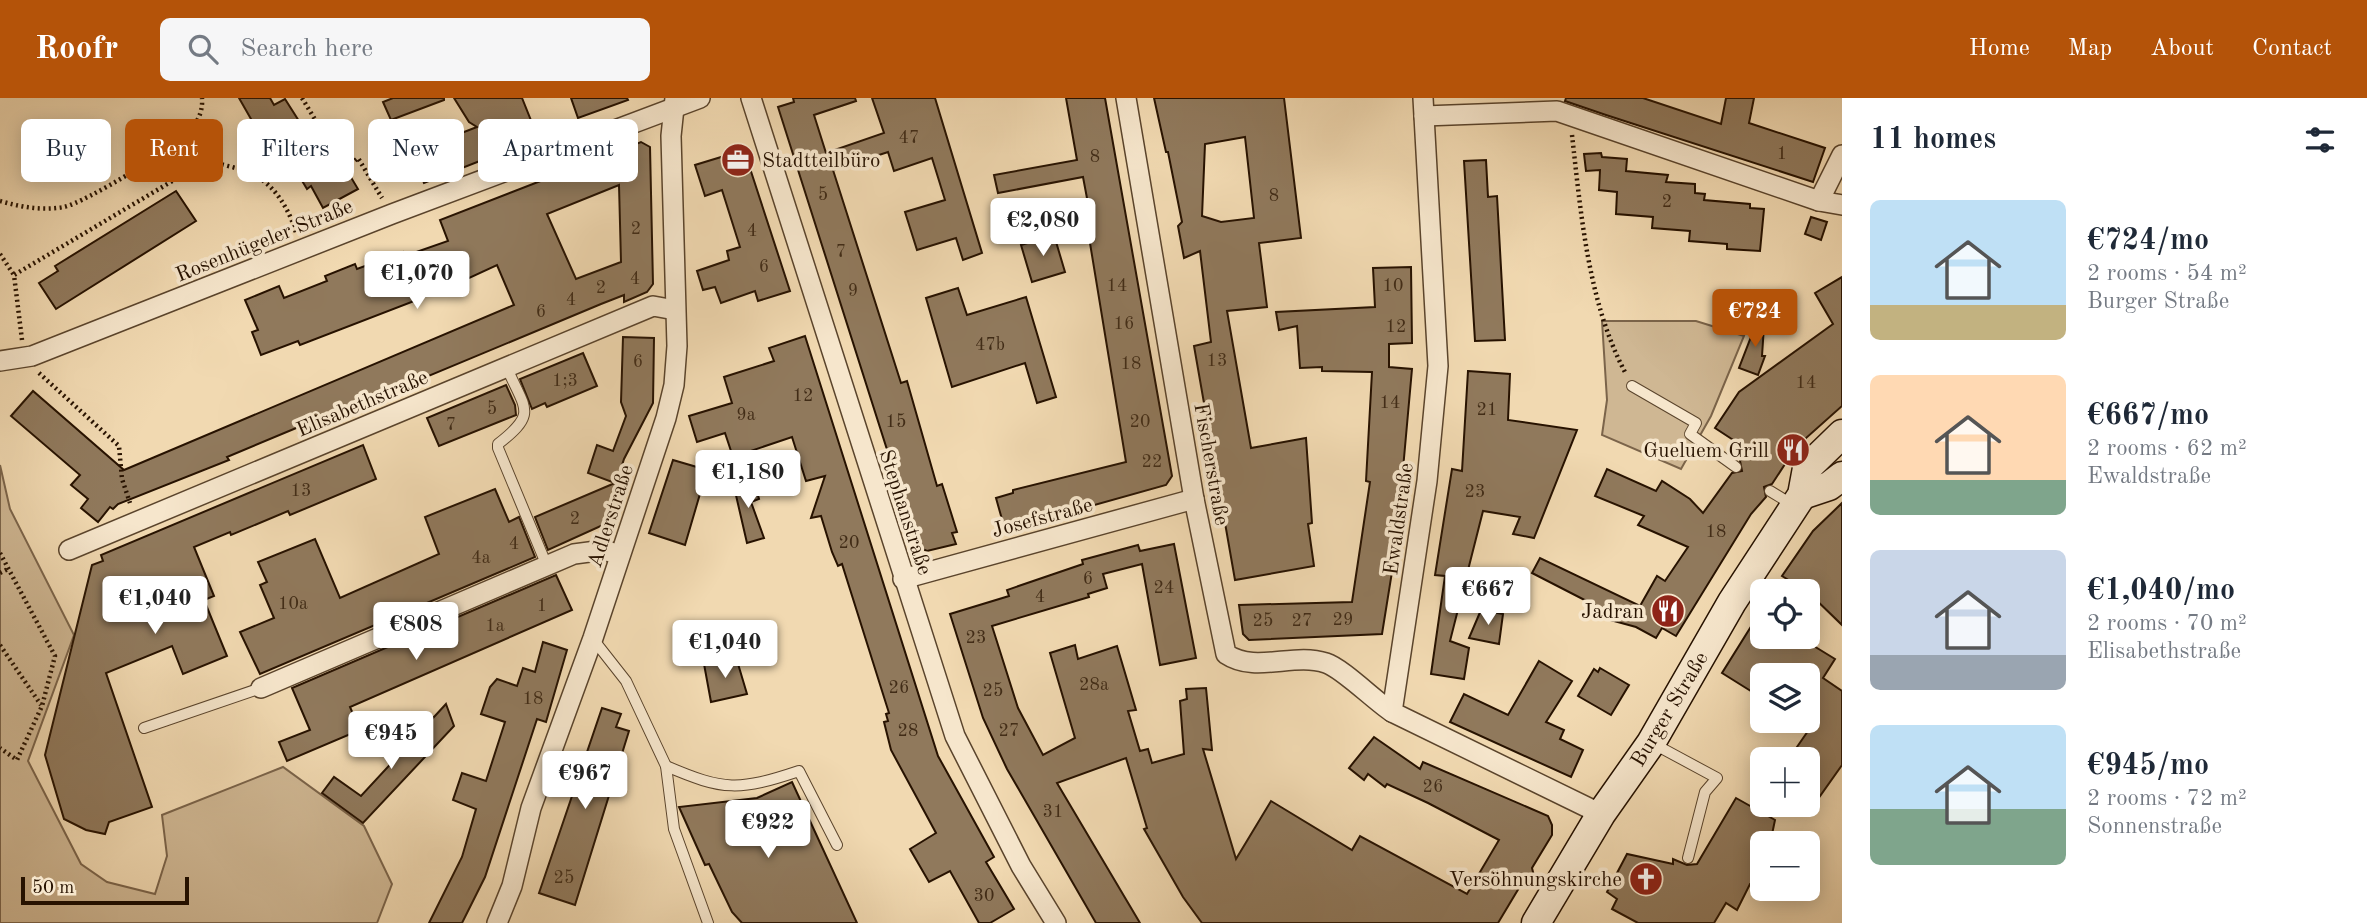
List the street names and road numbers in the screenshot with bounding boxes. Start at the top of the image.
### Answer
street label: Rosenhügeler Straße [173,196,356,287]
street label: Elisabethstraße [294,367,431,442]
street label: Fischerstraße [1189,401,1232,527]
street label: Stephanstraße [874,447,935,578]
street label: Adlerstraße [585,462,638,571]
street label: Ewaldstraße [1381,462,1418,577]
street label: Josefstraße [990,495,1095,542]
street label: Burger Straße [1628,649,1713,771]

